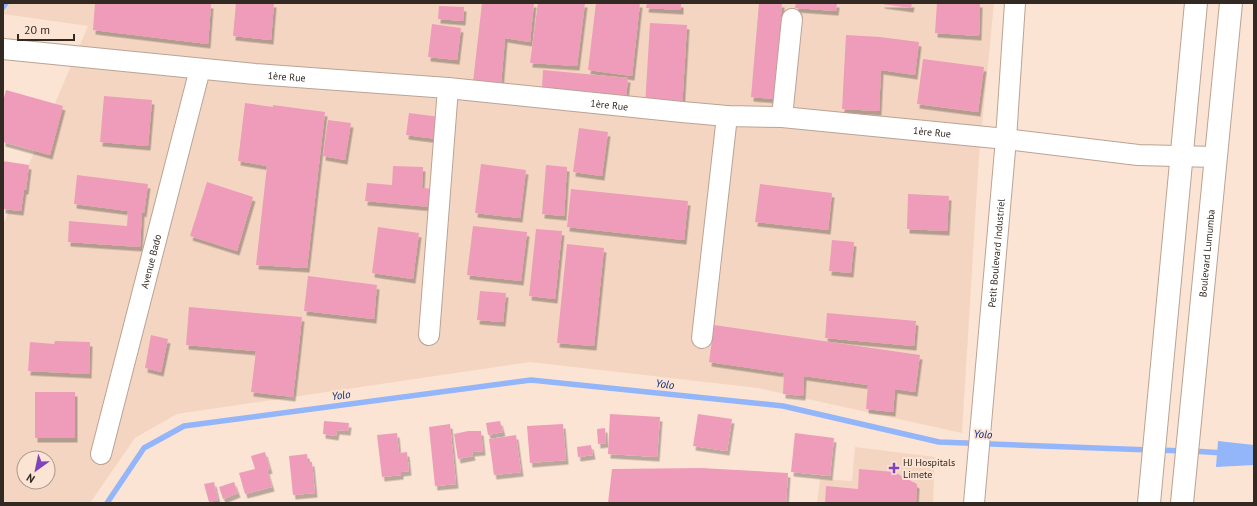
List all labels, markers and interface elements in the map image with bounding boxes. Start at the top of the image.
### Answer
scale bar [18,16,74,42]
text: 20 m [24,22,50,37]
street label: 1ère Rue [267,68,306,84]
street label: 1ère Rue [590,96,629,113]
street label: 1ère Rue [913,123,952,140]
street label: Petit Boulevard Industriel [985,198,1007,308]
street label: Boulevard Lumumba [1196,209,1217,298]
street label: Avenue Bado [137,233,164,290]
water label: Yolo [655,376,676,392]
water label: Yolo [331,387,352,403]
water label: Yolo [973,427,993,441]
north arrow [16,450,56,490]
place label: HJ Hospitals Limete [903,456,955,481]
marker: HJ Hospitals Limete [888,462,900,474]
text: N [24,471,37,486]

